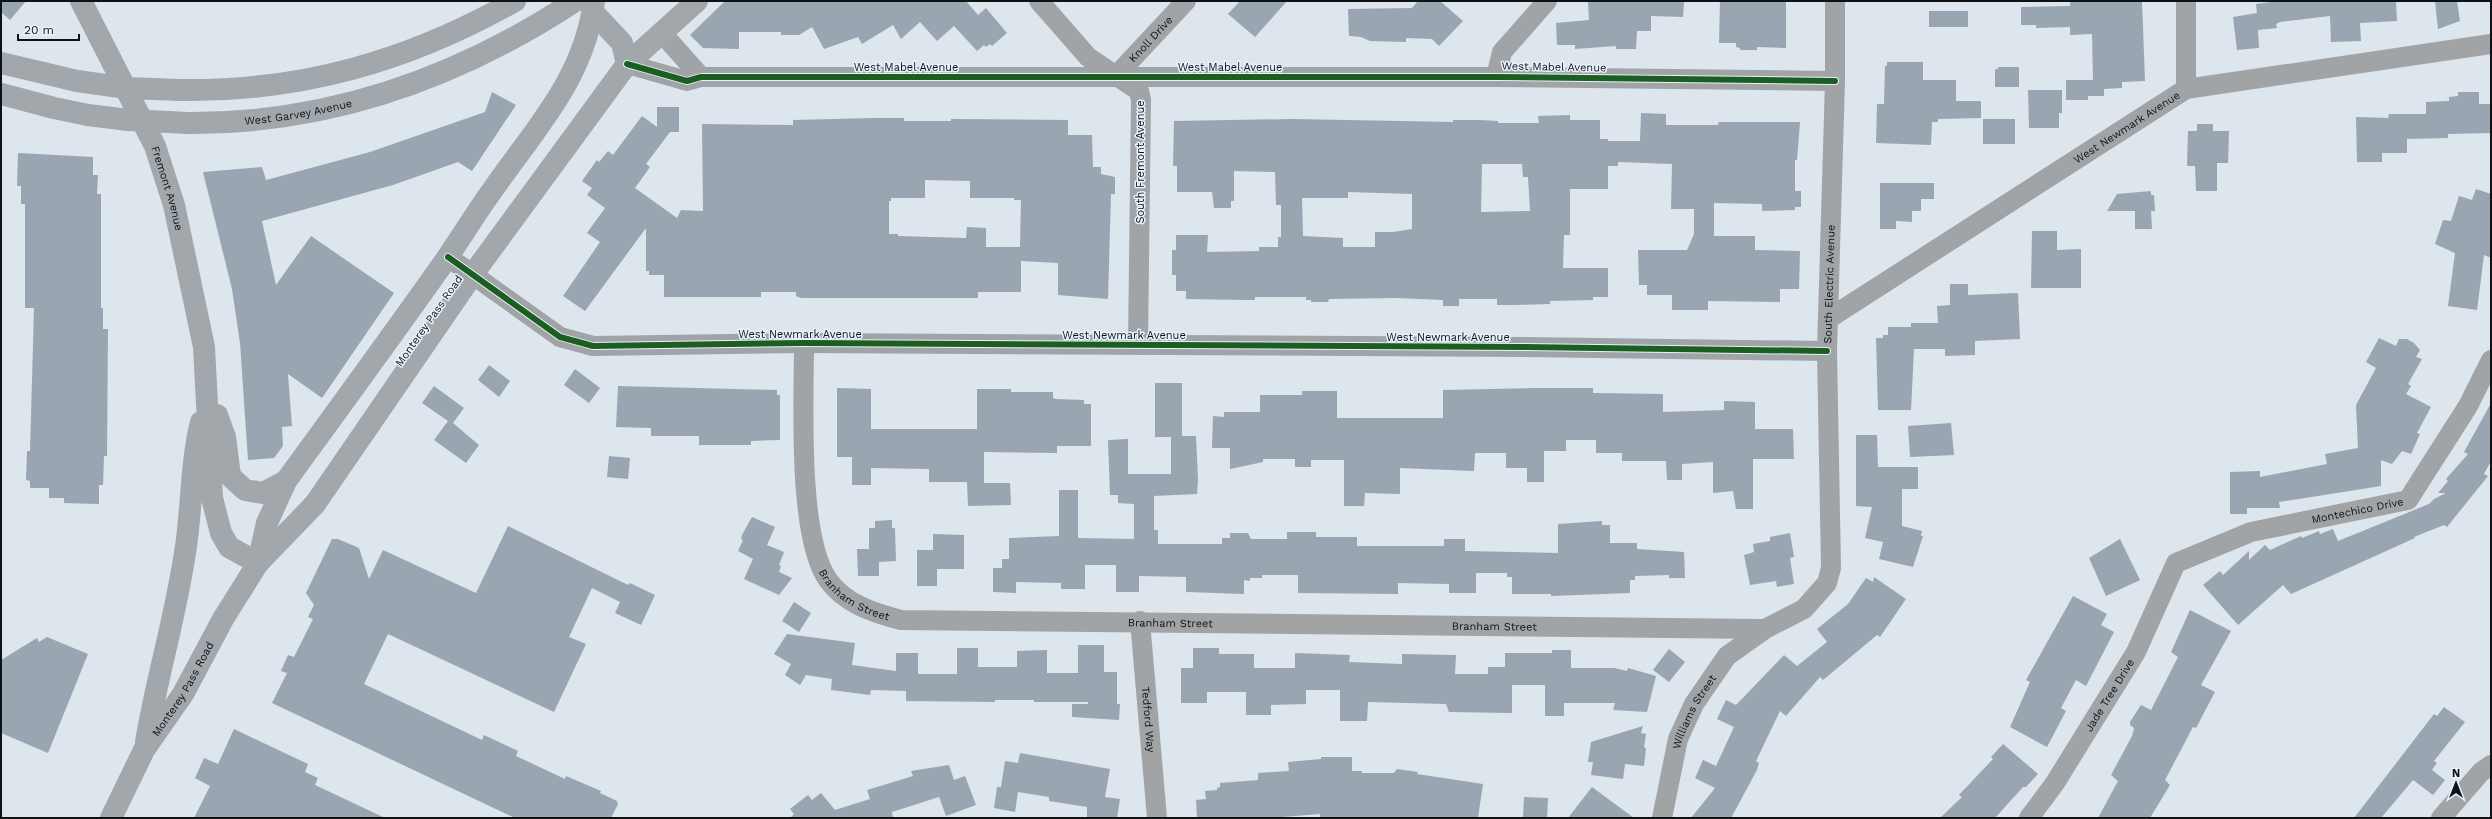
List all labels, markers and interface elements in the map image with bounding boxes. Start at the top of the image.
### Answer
street label: Knoll Drive [1126,13,1175,65]
scale bar [18,16,79,42]
text: 20 m [24,23,54,37]
street label: West Mabel Avenue [1502,60,1606,74]
street label: West Mabel Avenue [854,61,958,74]
street label: West Mabel Avenue [1178,61,1282,74]
street label: West Newmark Avenue [2071,88,2182,166]
street label: West Garvey Avenue [244,96,353,127]
street label: South Fremont Avenue [1134,100,1147,224]
street label: Fremont Avenue [149,144,186,232]
street label: South Electric Avenue [1821,224,1837,344]
street label: Monterey Pass Road [393,273,465,369]
street label: West Newmark Avenue [738,328,862,341]
street label: West Newmark Avenue [1062,329,1186,342]
street label: West Newmark Avenue [1386,331,1510,344]
street label: Montechico Drive [2310,495,2405,526]
street label: Branham Street [816,567,892,623]
street label: Branham Street [1128,616,1213,630]
street label: Branham Street [1452,619,1537,633]
street label: Monterey Pass Road [149,639,216,739]
street label: Jade Tree Drive [2082,656,2137,734]
street label: Williams Street [1670,672,1719,750]
street label: Tedford Way [1139,686,1158,753]
north arrow [2436,763,2476,803]
text: N [2452,767,2460,780]

